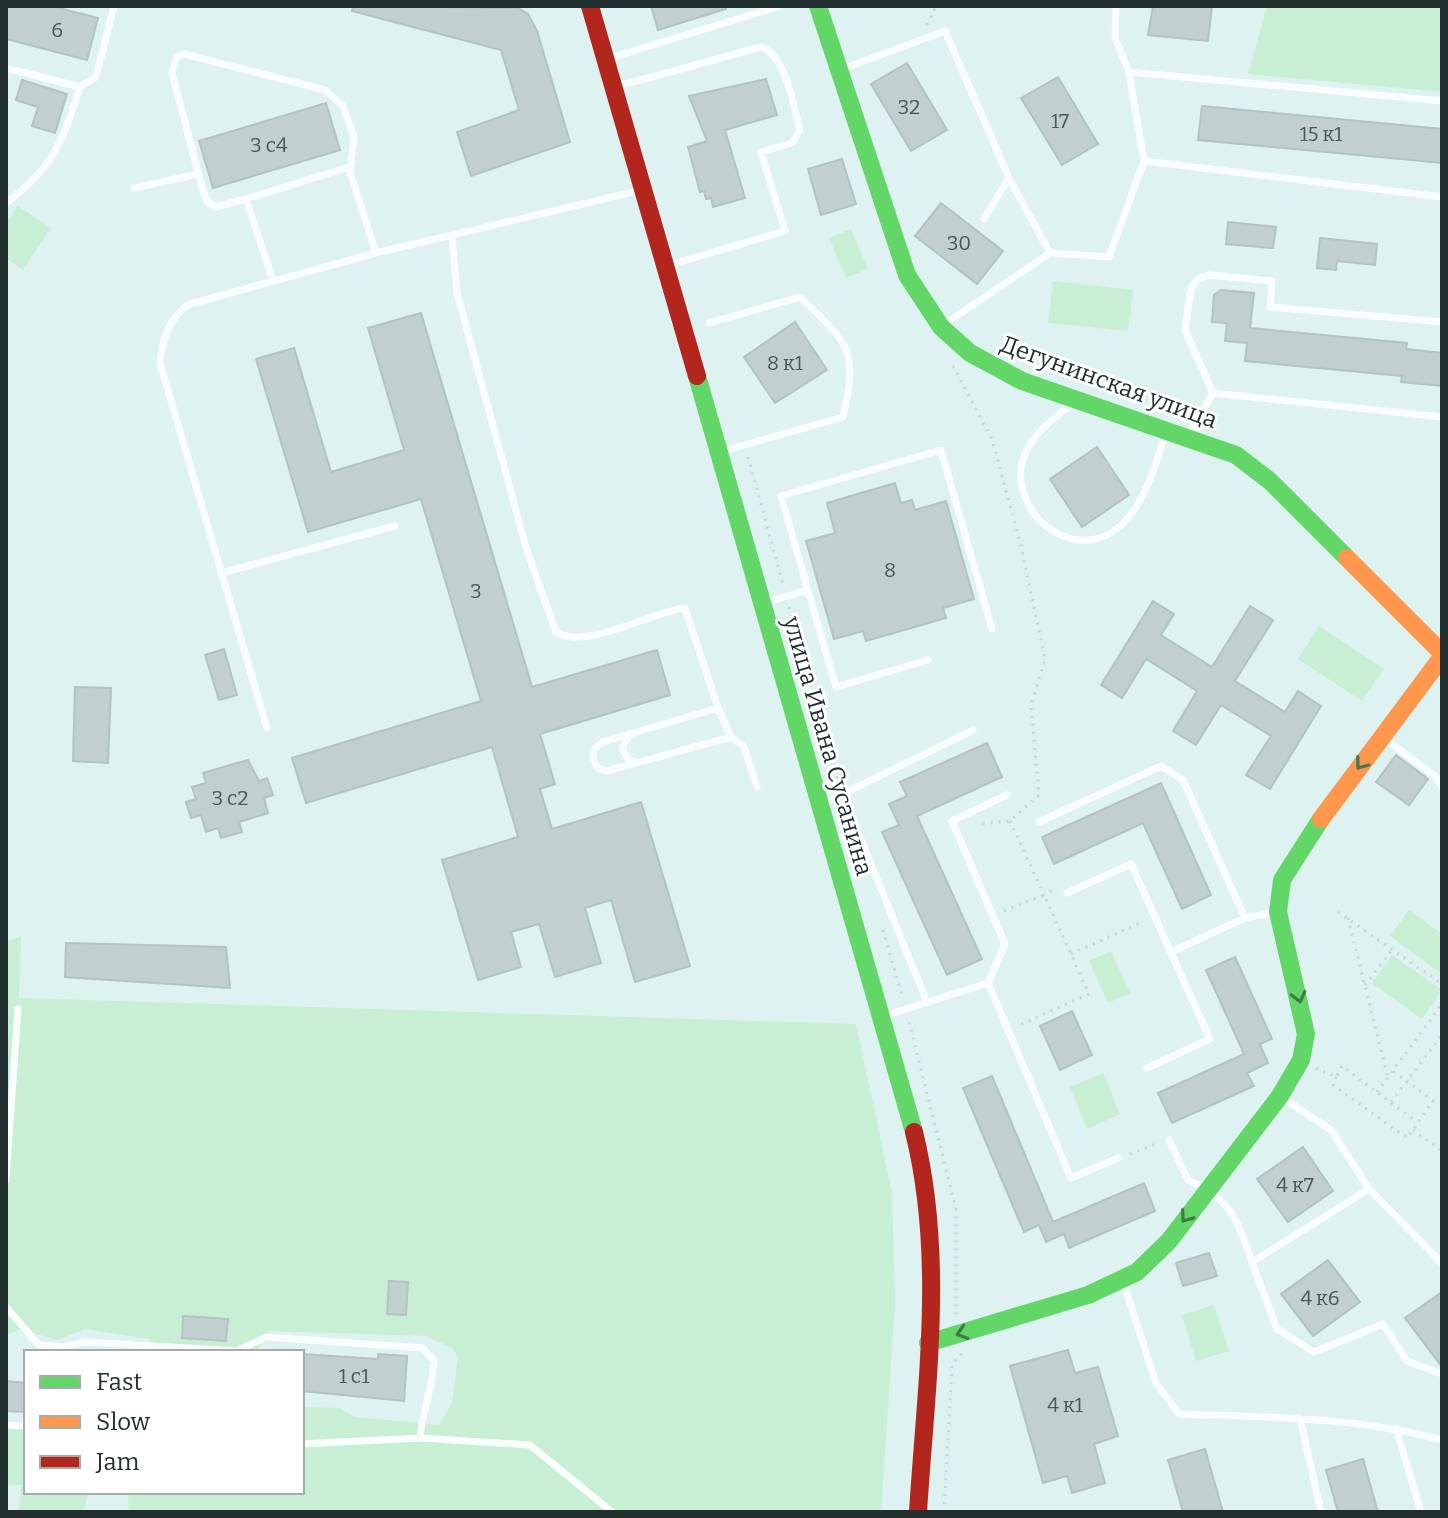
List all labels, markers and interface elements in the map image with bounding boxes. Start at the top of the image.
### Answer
house number: 6 [51,18,63,42]
house number: 32 [898,95,920,119]
house number: 17 [1051,109,1069,133]
house number: 15 к1 [1300,122,1342,146]
house number: 3 с4 [250,133,288,157]
house number: 30 [947,231,971,255]
street label: Дегунинская улица [997,330,1221,434]
house number: 8 к1 [767,351,803,375]
house number: 8 [884,558,896,582]
house number: 3 [470,579,482,603]
street label: улица Ивана Сусанина [777,612,878,879]
one-way arrow [1357,755,1371,770]
house number: 3 с2 [212,786,248,810]
one-way arrow [1289,989,1306,1003]
house number: 4 к7 [1276,1173,1314,1197]
one-way arrow [1181,1208,1196,1223]
house number: 4 к6 [1300,1286,1340,1310]
one-way arrow [956,1324,969,1340]
legend [24,1350,304,1494]
house number: 1 с1 [339,1364,369,1388]
text: Fast [96,1368,142,1396]
house number: 4 к1 [1047,1393,1083,1417]
text: Slow [96,1408,151,1436]
text: Jam [95,1448,140,1476]

